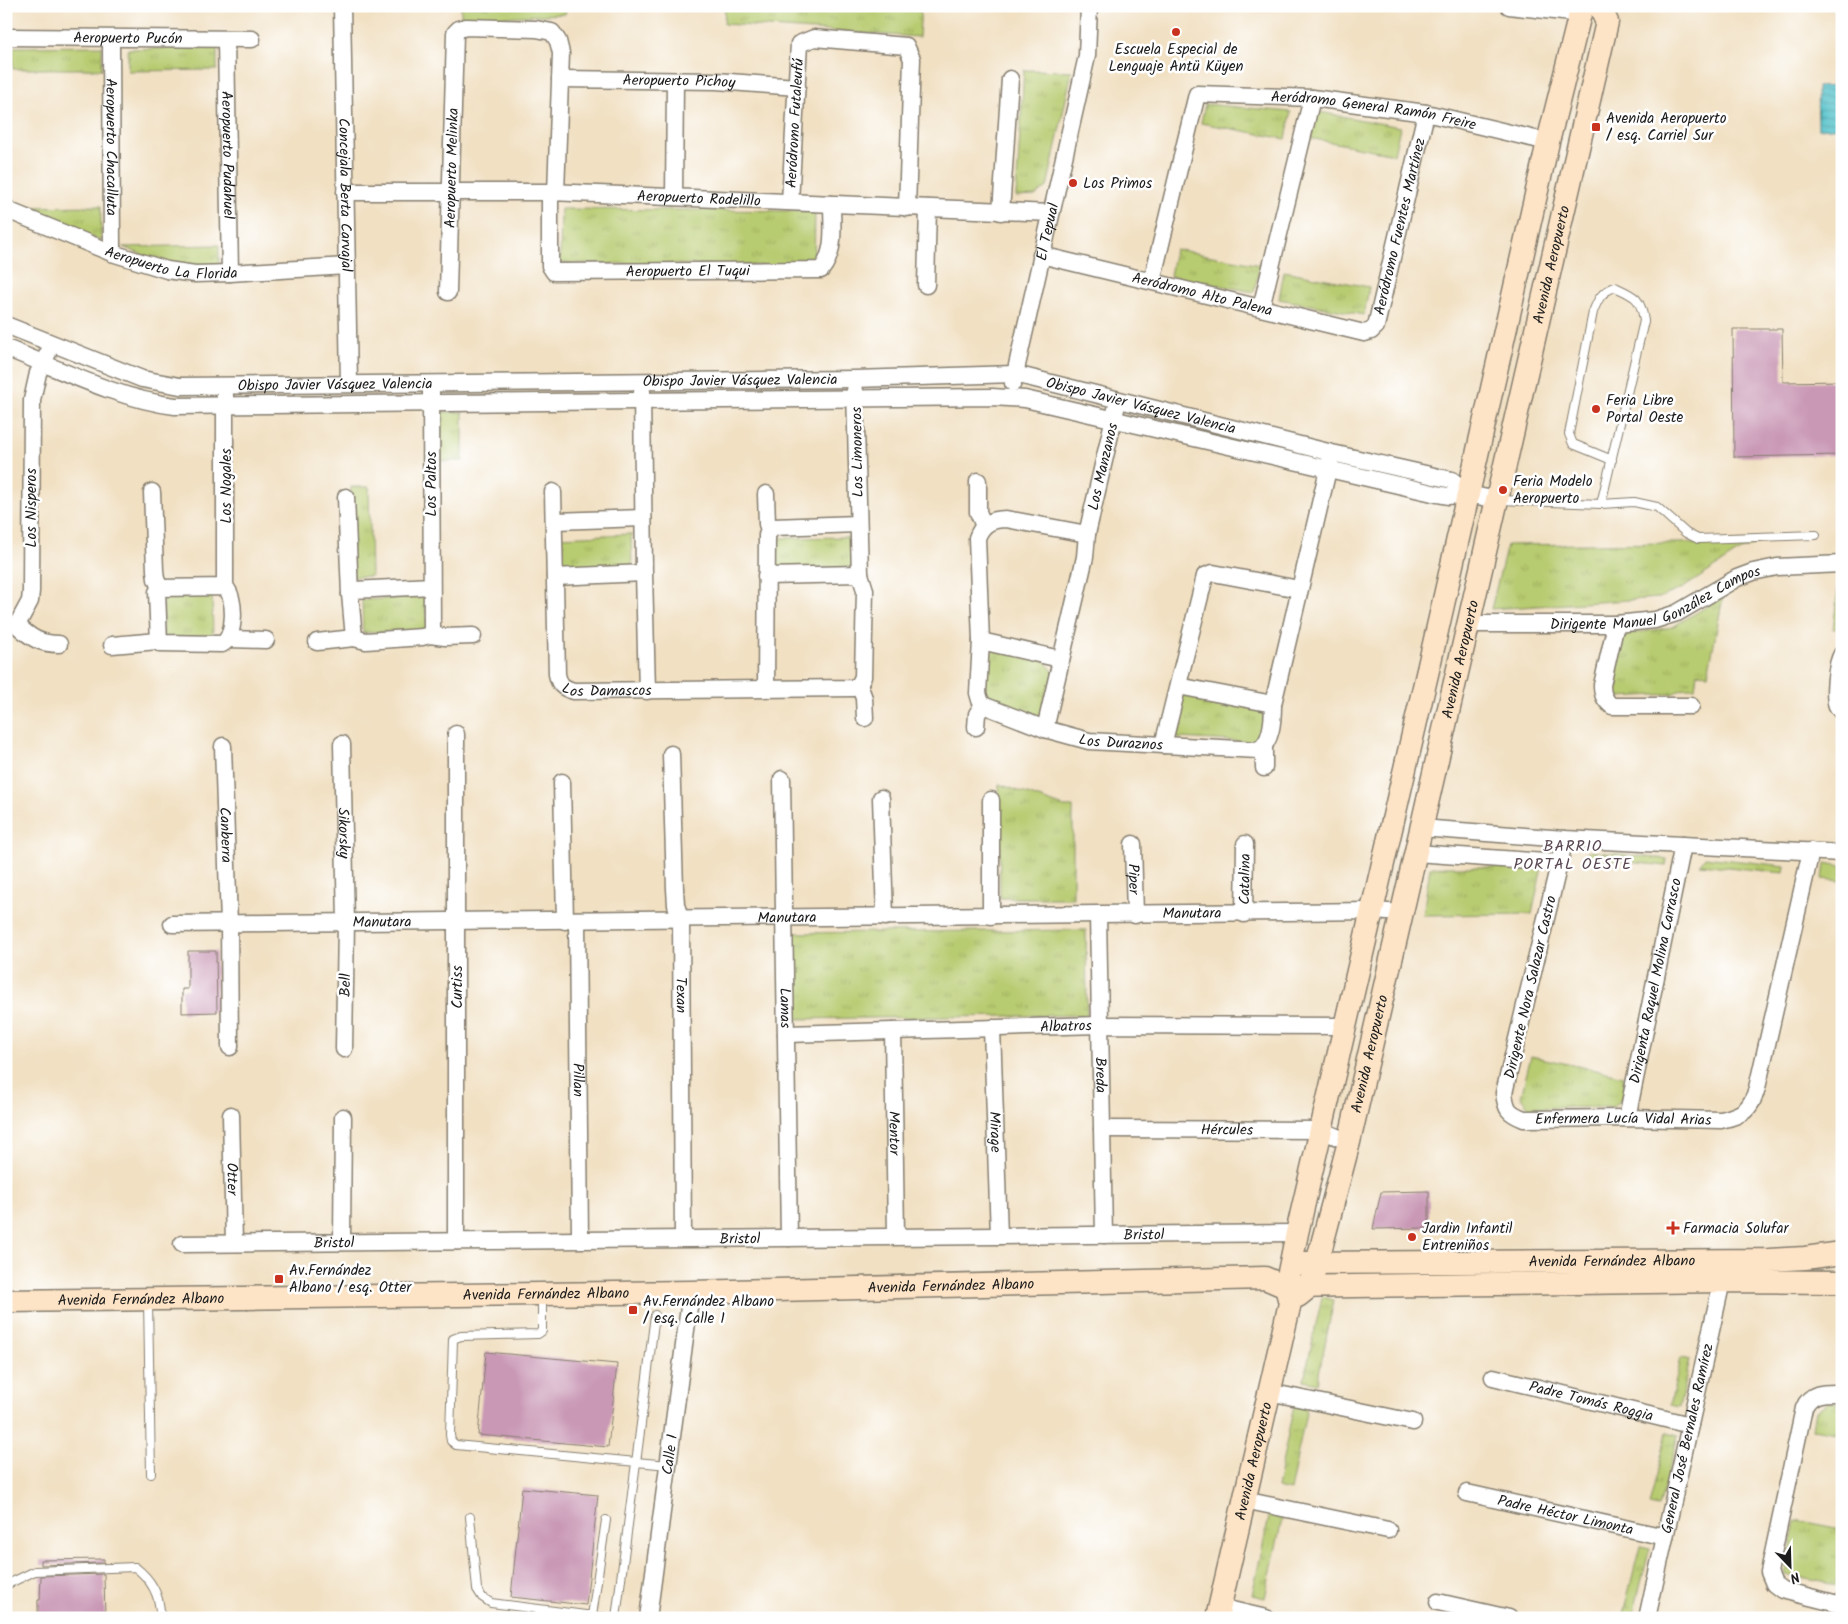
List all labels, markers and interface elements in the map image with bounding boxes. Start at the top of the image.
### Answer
marker: Escuela Especial de Lenguaje Antü Küyen [1170,26,1182,38]
street label: Aeropuerto Pucón [73,27,183,51]
place label: Escuela Especial de Lenguaje Antü Küyen [1109,38,1243,79]
street label: Aeródromo Futaleufú [780,57,811,189]
street label: Aeropuerto Pichoy [622,69,737,95]
street label: Aeropuerto Chacalluta [98,78,123,216]
street label: Aeródromo General Ramón Freire [1270,86,1479,138]
street label: Aeropuerto Pudahuel [214,91,240,220]
place label: Avenida Aeropuerto / esq. Carriel Sur [1606,107,1727,148]
street label: Aeropuerto Melinka [439,108,466,229]
street label: Concejala Berta Carvajal [331,118,358,273]
marker: Avenida Aeropuerto / esq. Carriel Sur [1590,121,1602,133]
street label: Aeródromo Fuentes Martínez [1368,135,1433,317]
place label: Los Primos [1083,172,1153,196]
marker: Los Primos [1067,177,1079,189]
street label: Aeropuerto Rodelillo [637,185,761,214]
street label: El Tepual [1030,201,1066,263]
street label: Avenida Aeropuerto [1527,203,1577,326]
street label: Aeropuerto La Florida [101,240,238,287]
street label: Aeropuerto El Tuqui [626,260,751,284]
street label: Aeródromo Alto Palena [1129,266,1275,323]
street label: Obispo Javier Vásquez Valencia [642,368,838,394]
street label: Obispo Javier Vásquez Valencia [1043,371,1238,442]
street label: Obispo Javier Vásquez Valencia [238,372,433,398]
place label: Feria Libre Portal Oeste [1606,389,1684,430]
marker: Feria Libre Portal Oeste [1590,403,1602,415]
street label: Los Limoneros [845,406,871,498]
street label: Los Manzanos [1082,420,1126,513]
street label: Los Nogales [215,448,239,524]
street label: Los Paltos [420,451,444,517]
street label: Los Nisperos [20,468,44,548]
place label: Feria Modelo Aeropuerto [1513,470,1593,511]
marker: Feria Modelo Aeropuerto [1497,484,1509,496]
street label: Dirigente Manuel González Campos [1550,560,1763,637]
street label: Avenida Aeropuerto [1436,598,1486,721]
street label: Los Damascos [558,677,652,704]
street label: Los Duraznos [1076,728,1164,758]
street label: Canberra [212,807,238,863]
street label: Sikorsky [330,807,356,860]
district label: BARRIO PORTAL OESTE [1514,834,1632,877]
street label: Catalina [1233,853,1258,905]
street label: Piper [1121,863,1145,896]
street label: Dirigenta Raquel Molina Carrasco [1623,876,1689,1086]
street label: Dirigente Nora Salazar Castro [1498,893,1564,1081]
street label: Manutara [1162,902,1222,926]
street label: Manutara [757,906,817,931]
street label: Manutara [352,910,412,935]
street label: Curtiss [446,965,470,1009]
street label: Bell [334,973,358,997]
street label: Texan [668,977,693,1013]
street label: Lamas [772,987,797,1029]
street label: Avenida Aeropuerto [1345,992,1396,1116]
street label: Albatros [1040,1014,1093,1040]
street label: Breda [1088,1057,1112,1093]
street label: Pillan [565,1063,590,1097]
street label: Enfermera Lucía Vidal Arias [1535,1107,1712,1133]
street label: Mentor [881,1111,906,1156]
street label: Mirage [982,1111,1007,1153]
street label: Hércules [1201,1118,1254,1143]
street label: Otter [219,1162,244,1197]
place label: Jardin Infantil Entreniños [1422,1217,1513,1258]
place label: Farmacia Solufar [1683,1217,1789,1241]
marker: Farmacia Solufar [1667,1222,1679,1234]
street label: Bristol [1123,1223,1165,1248]
street label: Bristol [719,1227,761,1252]
street label: Bristol [313,1231,355,1256]
marker: Jardin Infantil Entreniños [1406,1231,1418,1243]
street label: Avenida Fernández Albano [1529,1249,1696,1275]
place label: Av.Fernández Albano / esq. Otter [289,1259,412,1300]
marker: Av.Fernández Albano / esq. Otter [273,1273,285,1285]
street label: Avenida Fernández Albano [867,1273,1035,1301]
street label: Avenida Fernández Albano [463,1282,630,1308]
street label: Avenida Fernández Albano [58,1287,225,1313]
place label: Av.Fernández Albano / esq. Calle 1 [643,1290,774,1331]
marker: Av.Fernández Albano / esq. Calle 1 [627,1304,639,1316]
street label: General José Bernales Ramírez [1655,1341,1721,1536]
street label: Padre Tomás Roggia [1526,1375,1656,1429]
street label: Avenida Aeropuerto [1229,1400,1280,1523]
street label: Calle 1 [656,1432,685,1476]
street label: Padre Héctor Limonta [1495,1489,1636,1543]
north arrow [1766,1542,1816,1592]
text: N [1786,1565,1803,1589]

